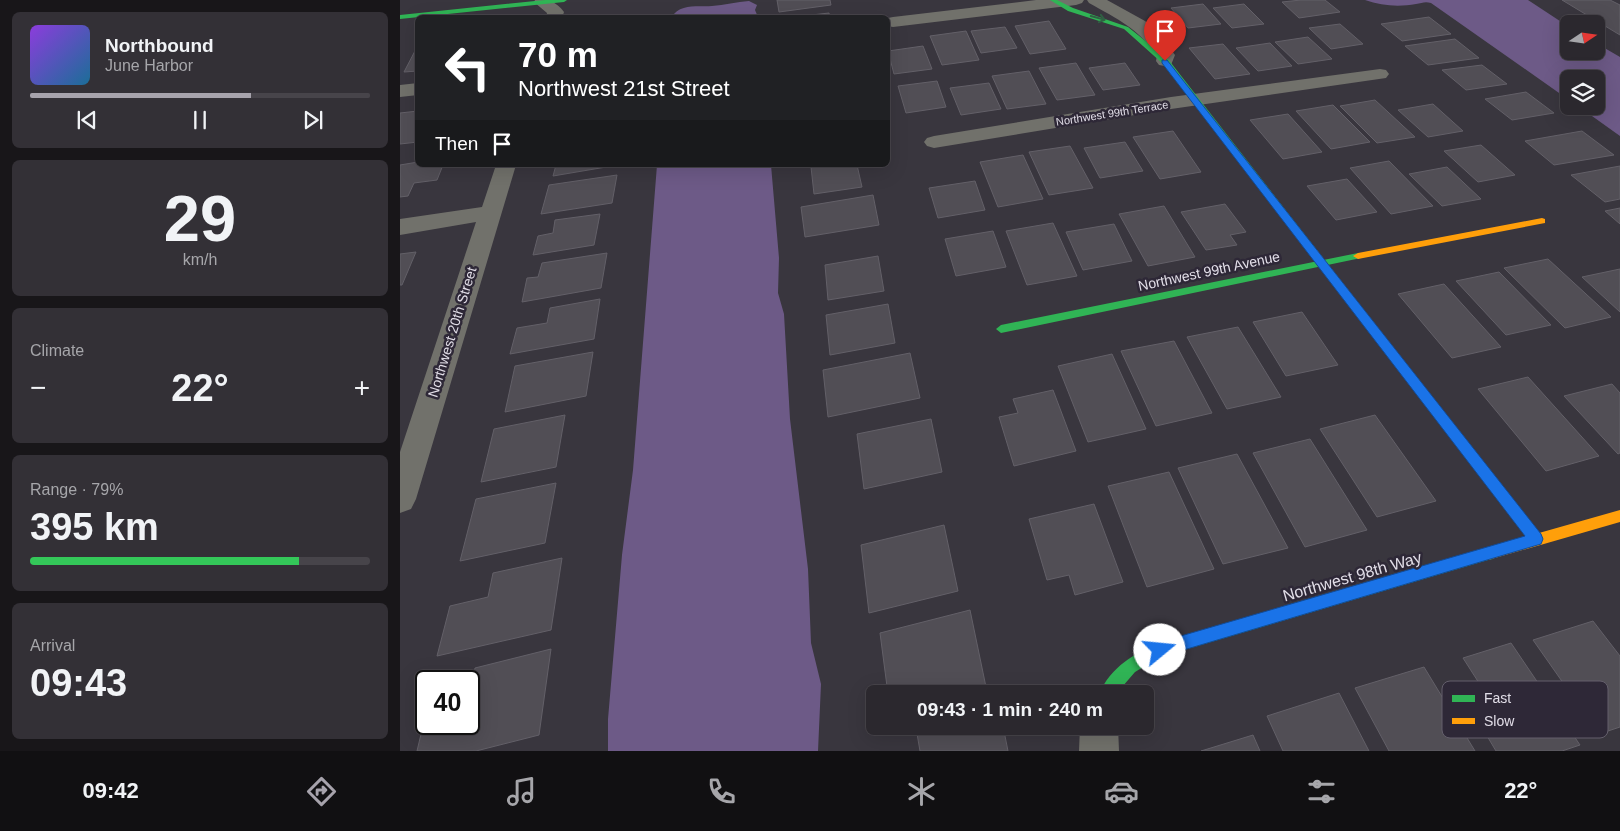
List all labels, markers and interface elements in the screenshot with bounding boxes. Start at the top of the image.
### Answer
pin [1144,10,1186,61]
one-way arrow [1089,14,1105,23]
north arrow [1560,15,1605,60]
map controls [1560,15,1605,115]
icon: arrive [1151,17,1179,45]
text: Northbound [105,35,214,56]
icon: left [435,35,500,100]
text: 70 m [518,35,598,74]
text: June Harbor [105,57,193,74]
button: layers [1560,70,1605,115]
text: Northwest 21st Street [518,76,730,101]
street label: Northwest 99th Terrace [1055,98,1169,128]
icon: previous [73,106,101,134]
icon: pause [186,106,214,134]
icon: next [299,106,327,134]
icon: arrive [488,130,516,158]
text: Then [435,133,478,154]
text: 29 [164,182,236,255]
street label: Northwest 99th Avenue [1137,248,1282,294]
text: km/h [183,251,217,268]
street label: Northwest 20th Street [425,265,479,399]
text: Climate [30,342,84,359]
text: 22° [171,367,229,409]
text: − [30,372,46,403]
text: + [354,372,370,403]
text: Range · 79% [30,481,123,498]
text: 395 km [30,506,159,548]
street label: Northwest 98th Way [1281,549,1423,604]
position arrow [1133,623,1185,675]
text: Arrival [30,637,75,654]
text: 09:43 [30,662,127,704]
speed limit sign: 40 [415,670,480,735]
legend [1442,681,1608,738]
text: Fast [1484,690,1511,706]
text: 09:43 · 1 min · 240 m [917,699,1103,720]
text: Slow [1484,713,1515,729]
icon: directions [304,774,339,809]
icon: music [504,774,539,809]
icon: phone [704,774,739,809]
icon: climate [904,774,939,809]
icon: car [1104,774,1139,809]
icon: filters [1304,774,1339,809]
text: 09:42 [83,778,139,803]
text: 22° [1504,778,1537,803]

